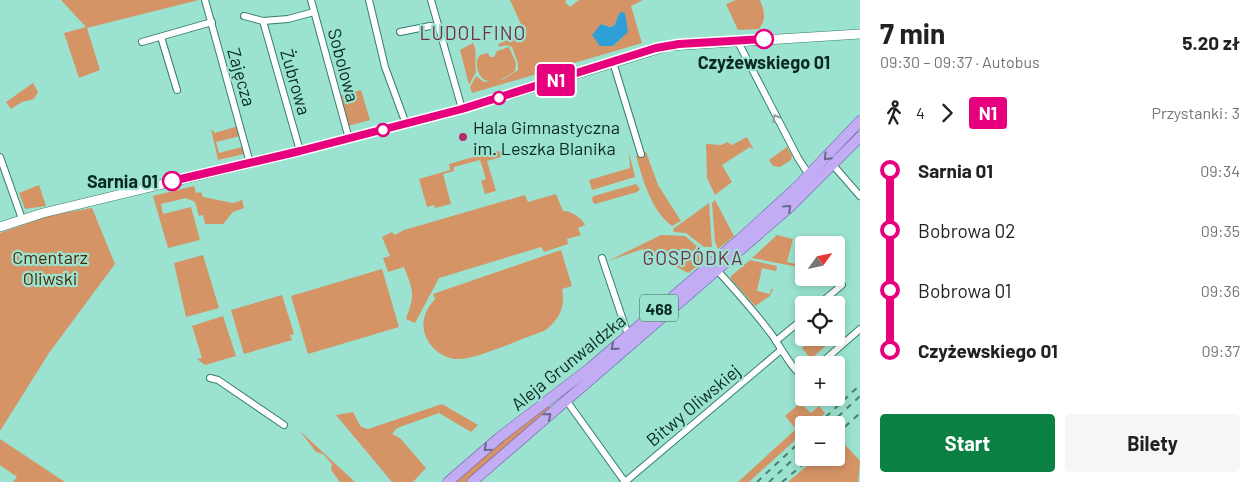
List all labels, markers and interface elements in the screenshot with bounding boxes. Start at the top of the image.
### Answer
text: 7 min [880,16,945,50]
district label: LUDOLFINO [420,21,526,44]
street label: Sobolowa [324,26,364,104]
marker: Czyżewskiego 01 [754,29,774,49]
text: 5.20 zł [1182,31,1240,54]
street label: Zajęcza [223,45,261,109]
street label: Żubrowa [276,47,316,117]
place label: Czyżewskiego 01 [698,51,830,73]
text: 09:30 – 09:37 · Autobus [880,52,1040,71]
line badge: N1 [534,64,578,96]
text: N1 [547,69,565,91]
unlabelled marker [492,91,506,105]
icon: walk [880,99,908,127]
icon: forward [933,99,961,127]
text: N1 [979,102,997,124]
text: 4 [916,103,925,122]
text: Przystanki: 3 [1151,103,1240,122]
one-way arrow [772,114,782,123]
place label: Hala Gimnastyczna im. Leszka Blanika [473,116,620,159]
unlabelled marker [376,123,390,137]
marker: Hala Gimnastyczna im. Leszka Blanika [457,131,469,143]
one-way arrow [824,151,833,160]
text: Sarnia 01 [918,159,993,182]
text: 09:34 [1200,161,1240,180]
place label: Sarnia 01 [87,170,158,192]
marker: Sarnia 01 [162,171,182,191]
one-way arrow [783,205,792,214]
text: Bobrowa 02 [918,219,1015,242]
text: 09:35 [1201,221,1240,240]
north arrow [795,236,845,286]
map controls [795,236,845,466]
park label: Cmentarz Oliwski [12,246,88,289]
district label: GOSPÓDKA [642,246,744,269]
text: Bobrowa 01 [918,279,1011,302]
text: 09:36 [1201,281,1240,300]
road number: 468 [640,294,678,322]
button: locate [795,296,845,346]
street label: Aleja Grunwaldzka [506,309,630,415]
text: Czyżewskiego 01 [918,339,1058,362]
one-way arrow [611,341,620,350]
text: 09:37 [1201,341,1240,360]
button: + [795,356,845,406]
street label: Bitwy Oliwskiej [642,359,744,451]
one-way arrow [543,413,552,422]
button: Start [880,414,1055,472]
button: Bilety [1065,414,1240,472]
button: − [795,416,845,466]
one-way arrow [484,442,493,451]

